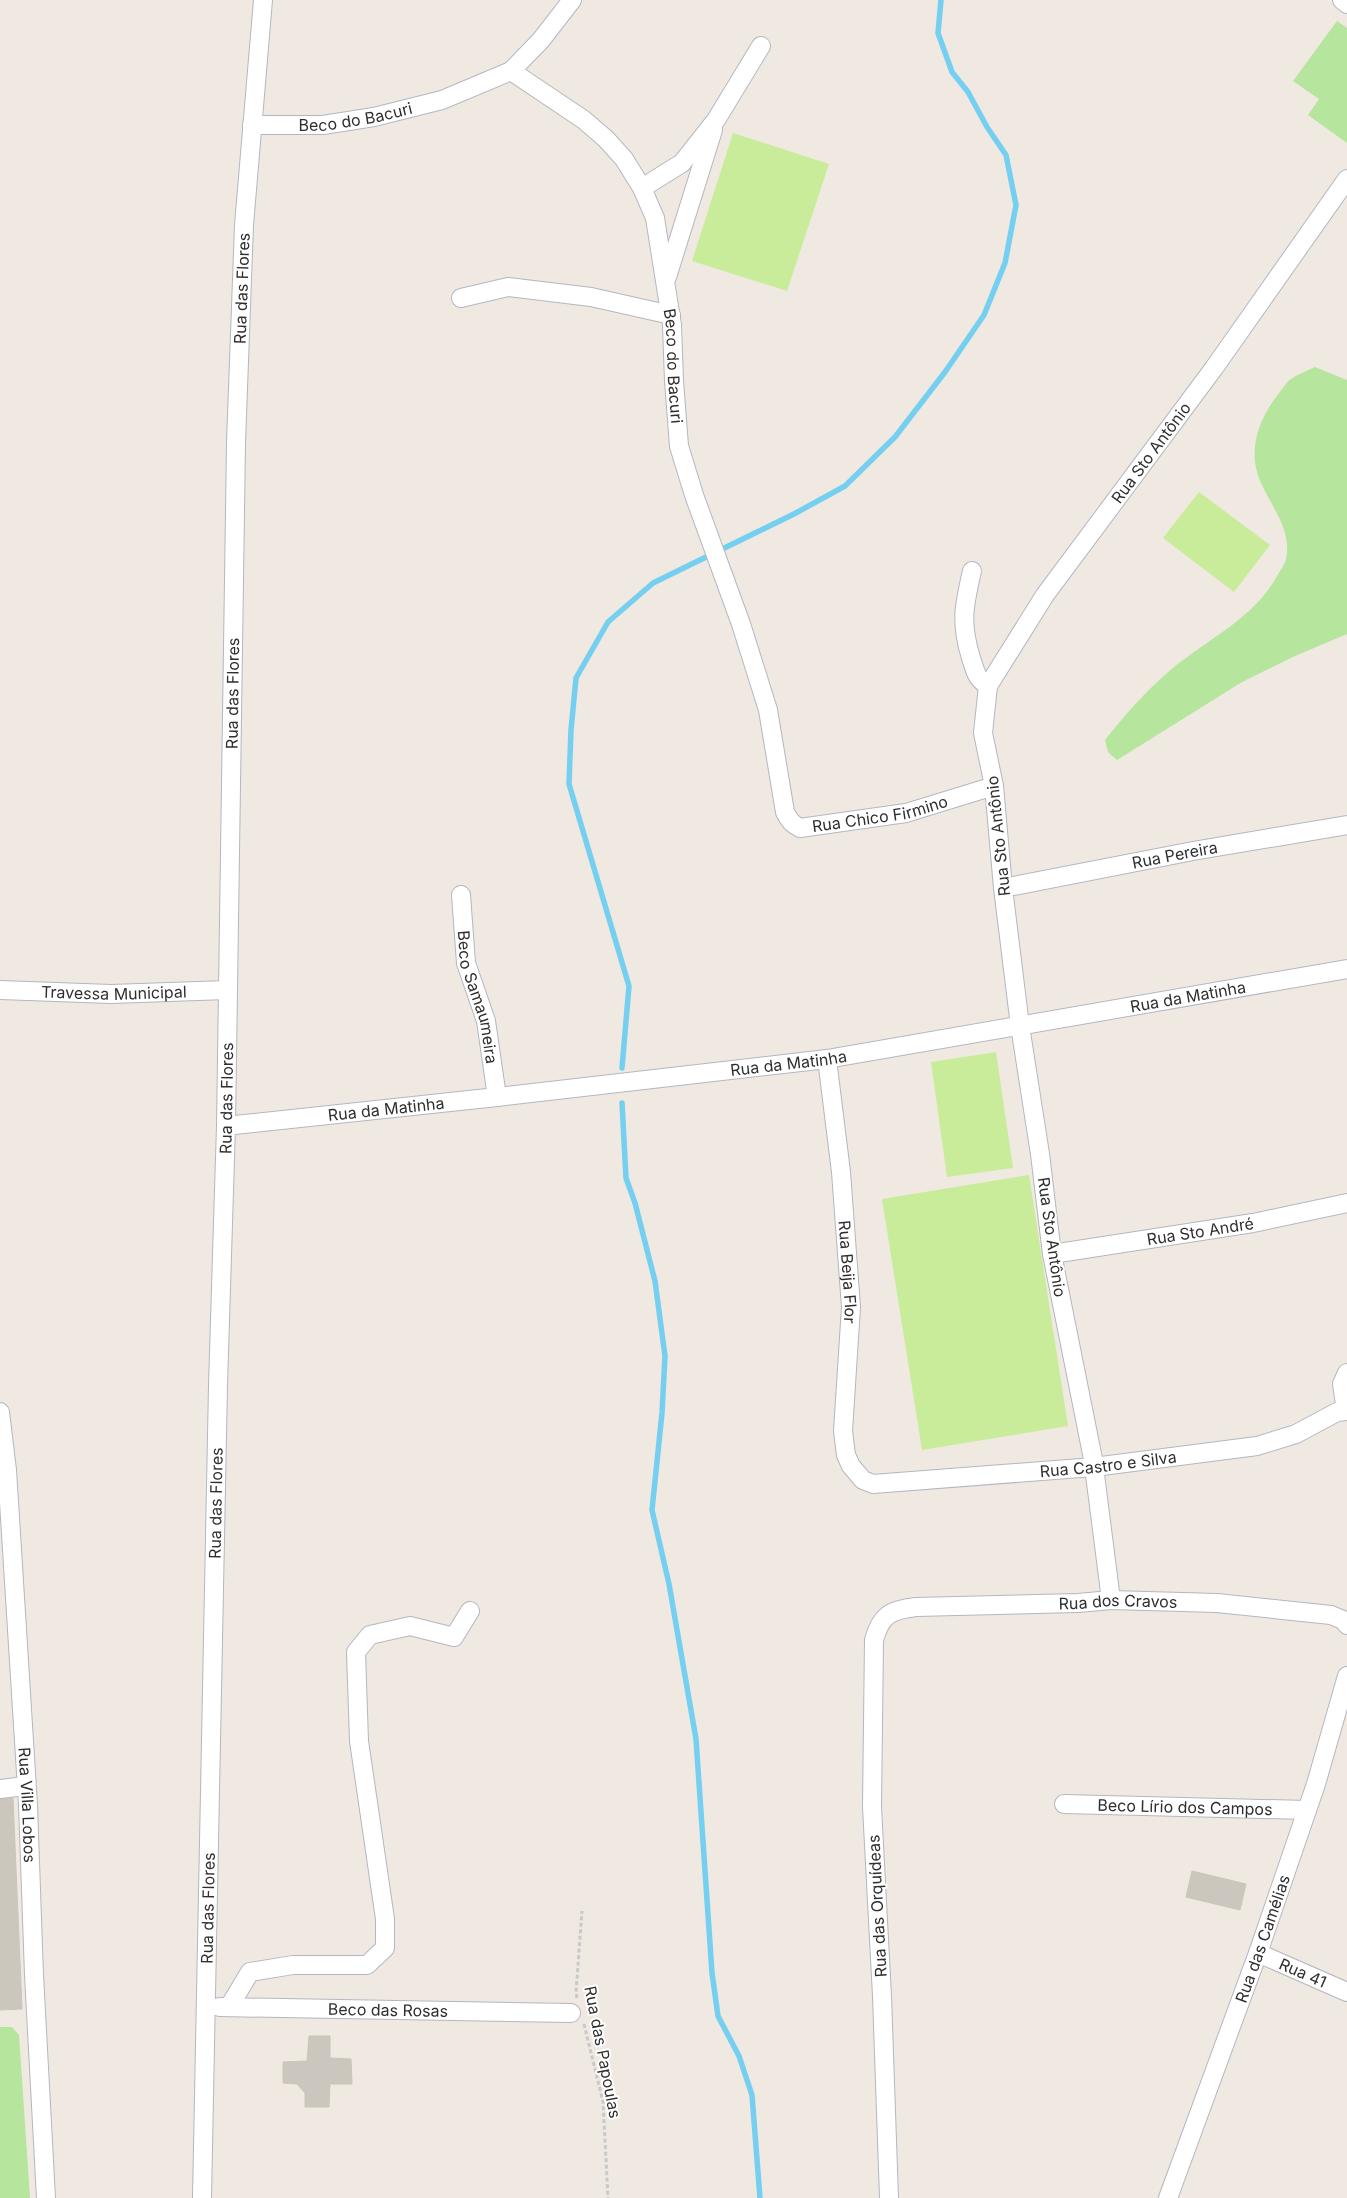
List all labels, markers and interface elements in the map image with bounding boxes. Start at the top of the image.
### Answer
street label: Beco do Bacuri [298,98,414,135]
street label: Rua das Flores [230,232,254,345]
street label: Beco do Bacuri [660,307,687,424]
street label: Rua Sto Antônio [1107,398,1195,507]
street label: Rua das Flores [222,637,243,749]
street label: Rua Sto Antônio [982,775,1014,897]
street label: Rua Chico Firmino [811,791,950,836]
street label: Rua Pereira [1130,837,1219,873]
street label: Beco Samaumeira [454,930,502,1065]
street label: Rua da Matinha [1129,977,1247,1016]
street label: Travessa Municipal [41,981,187,1004]
street label: Rua das Flores [215,1042,237,1154]
street label: Rua da Matinha [729,1046,848,1080]
street label: Rua da Matinha [327,1093,445,1125]
street label: Rua Sto Antônio [1034,1176,1070,1298]
street label: Rua Sto André [1145,1213,1255,1249]
street label: Rua Beija Flor [835,1220,861,1324]
street label: Rua Castro e Silva [1039,1446,1178,1481]
street label: Rua das Flores [205,1447,227,1559]
street label: Rua dos Cravos [1058,1590,1178,1613]
street label: Rua Villa Lobos [14,1746,40,1863]
street label: Beco Lírio dos Campos [1097,1795,1273,1819]
street label: Rua das Orquídeas [863,1834,891,1978]
street label: Rua das Flores [197,1852,219,1964]
street label: Rua das Camélias [1231,1872,1294,2005]
street label: Rua 41 [1276,1954,1330,1992]
street label: Rua das Papoulas [580,1984,626,2120]
street label: Beco das Rosas [328,1999,448,2021]

